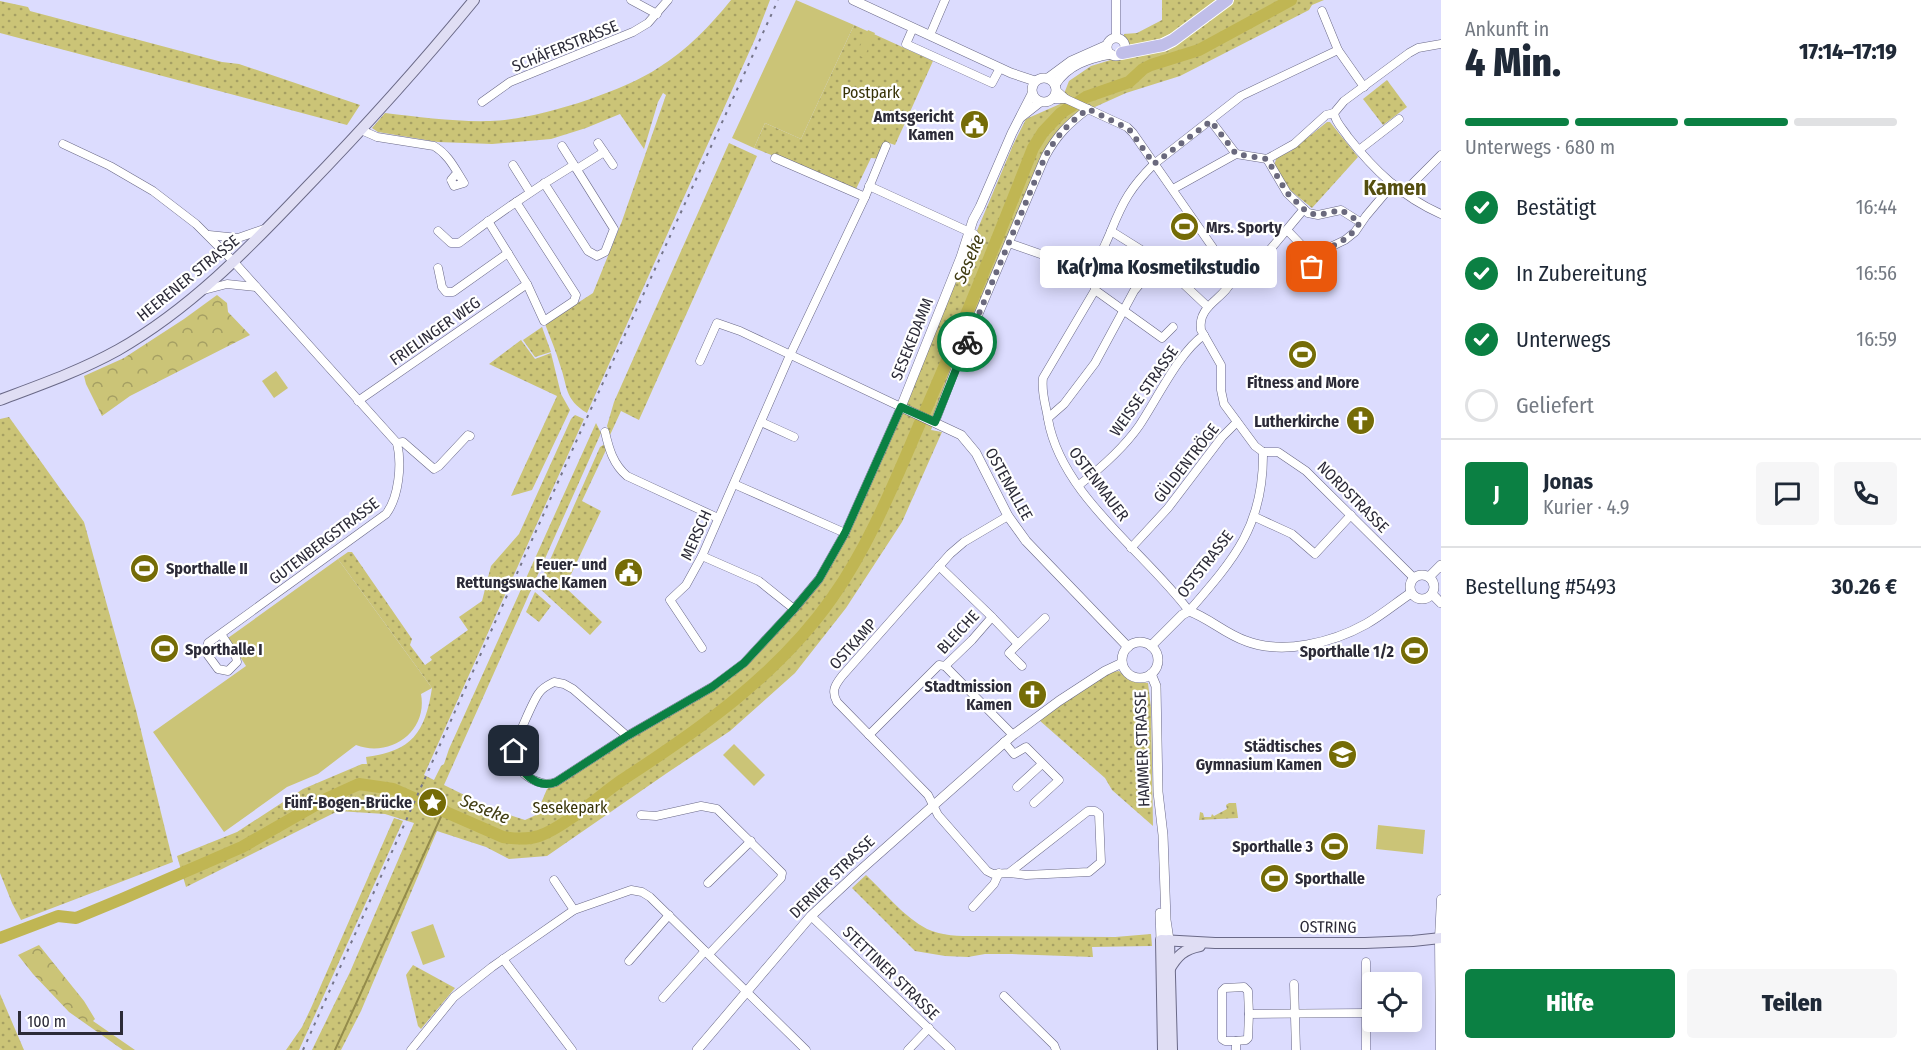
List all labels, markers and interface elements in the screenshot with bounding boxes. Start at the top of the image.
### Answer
street label: SCHÄFERSTRASSE [509,16,621,76]
text: Ankunft in [1465,17,1549,41]
text: 17:14–17:19 [1799,38,1897,65]
text: 4 Min. [1465,40,1561,86]
park label: Postpark [842,83,900,102]
place label: Amtsgericht Kamen [873,107,954,144]
public building icon: Amtsgericht Kamen [959,109,991,141]
text: Unterwegs · 680 m [1465,135,1615,159]
district label: Kamen [1364,174,1427,201]
icon: check [1465,191,1498,224]
text: Bestätigt [1516,194,1596,221]
text: 16:44 [1856,195,1897,219]
sports icon: Mrs. Sporty [1169,211,1201,243]
place label: Mrs. Sporty [1206,218,1282,237]
street label: HEERENER STRASSE [133,231,243,325]
water label: Seseke [949,231,989,288]
pin [1286,241,1337,292]
callout: Ka(r)ma Kosmetikstudio [1039,246,1276,288]
icon: bag [1295,250,1328,283]
text: Ka(r)ma Kosmetikstudio [1057,255,1260,279]
icon: check [1465,257,1498,290]
text: In Zubereitung [1516,260,1647,287]
text: 16:56 [1856,261,1897,285]
street label: FRIELINGER WEG [386,293,484,369]
street label: SESEKEDAMM [887,295,937,383]
courier [937,312,997,372]
icon: check [1465,323,1498,356]
icon: bike [951,326,984,359]
text: Unterwegs [1516,326,1611,353]
text: 16:59 [1856,327,1897,351]
sports icon: Fitness and More [1287,338,1319,370]
street label: WEISSE STRASSE [1106,342,1182,440]
place label: Fitness and More [1247,373,1359,392]
text: Geliefert [1516,392,1594,419]
church icon: Lutherkirche [1344,405,1376,437]
place label: Lutherkirche [1254,412,1339,431]
street label: GÜLDENTRÖGE [1149,420,1223,506]
street label: OSTENMAUER [1065,443,1133,525]
street label: OSTENALLEE [981,444,1037,524]
street label: NORDSTRASSE [1313,457,1393,537]
button: chat [1756,462,1819,525]
button: phone [1834,462,1897,525]
text: Jonas [1543,468,1593,495]
text: J [1493,480,1500,507]
street label: GUTENBERGSTRASSE [265,494,383,588]
text: Kurier · 4.9 [1543,495,1630,519]
street label: MERSCH [676,507,716,563]
street label: OSTSTRASSE [1173,527,1237,601]
sports icon: Sporthalle II [129,552,161,584]
place label: Feuer- und Rettungswache Kamen [456,555,607,592]
public building icon: Feuer- und Rettungswache Kamen [612,557,644,589]
place label: Sporthalle II [166,559,248,578]
text: Bestellung #5493 [1465,573,1616,600]
text: 30.26 € [1831,573,1897,600]
street label: BLEICHE [933,606,983,658]
street label: OSTKAMP [825,615,881,673]
sports icon: Sporthalle I [148,633,180,665]
sports icon: Sporthalle 1/2 [1399,635,1431,667]
place label: Sporthalle I [185,640,263,659]
place label: Sporthalle 1/2 [1300,642,1395,661]
place label: Stadtmission Kamen [925,677,1012,714]
church icon: Stadtmission Kamen [1017,679,1049,711]
street label: HAMMER STRASSE [1130,691,1154,807]
pin [488,725,539,776]
icon: home [497,734,530,767]
place label: Städtisches Gymnasium Kamen [1196,737,1322,774]
school or university icon: Städtisches Gymnasium Kamen [1327,739,1359,771]
place icon: Fünf-Bogen-Brücke [417,786,449,818]
water label: Seseke [456,789,513,829]
place label: Fünf-Bogen-Brücke [284,793,412,812]
park label: Sesekepark [532,798,608,817]
sports icon: Sporthalle 3 [1318,830,1350,862]
street label: DERNER STRASSE [786,832,878,922]
place label: Sporthalle 3 [1232,837,1313,856]
sports icon: Sporthalle [1258,862,1290,894]
place label: Sporthalle [1295,869,1365,888]
street label: OSTRING [1299,917,1357,937]
street label: STETTINER STRASSE [839,922,943,1024]
button: Hilfe [1465,969,1675,1038]
button: Teilen [1687,969,1897,1038]
map controls [1362,972,1422,1032]
button: locate [1362,972,1422,1032]
scale bar [18,1008,123,1036]
text: 100 m [27,1012,66,1031]

